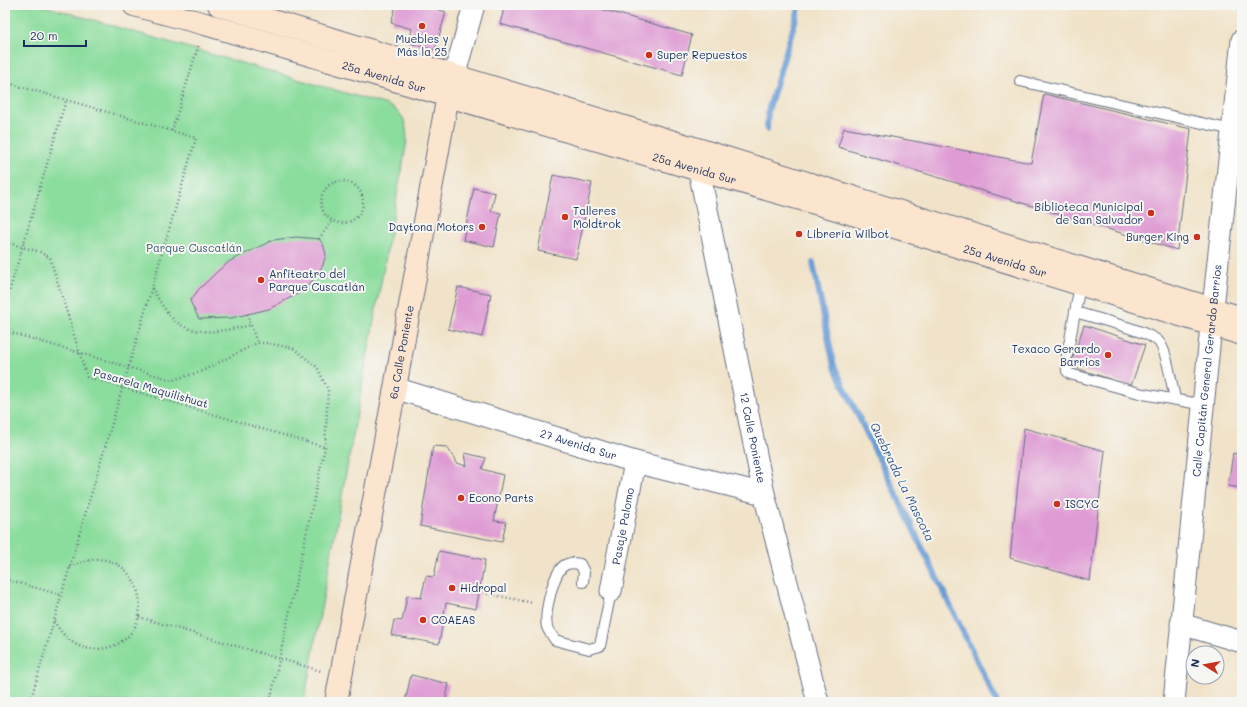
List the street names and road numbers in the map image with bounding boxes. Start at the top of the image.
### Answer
street label: 25a Avenida Sur [340,57,428,96]
street label: 25a Avenida Sur [651,149,738,187]
street label: 25a Avenida Sur [962,241,1049,281]
street label: Calle Capitán General Gerardo Barrios [1188,264,1225,477]
street label: 6a Calle Poniente [385,304,417,400]
street label: Pasarela Maquilishuat [92,364,210,411]
street label: 12 Calle Poniente [737,391,770,485]
street label: 27 Avenida Sur [538,425,619,463]
street label: Pasaje Palomo [608,486,637,566]

